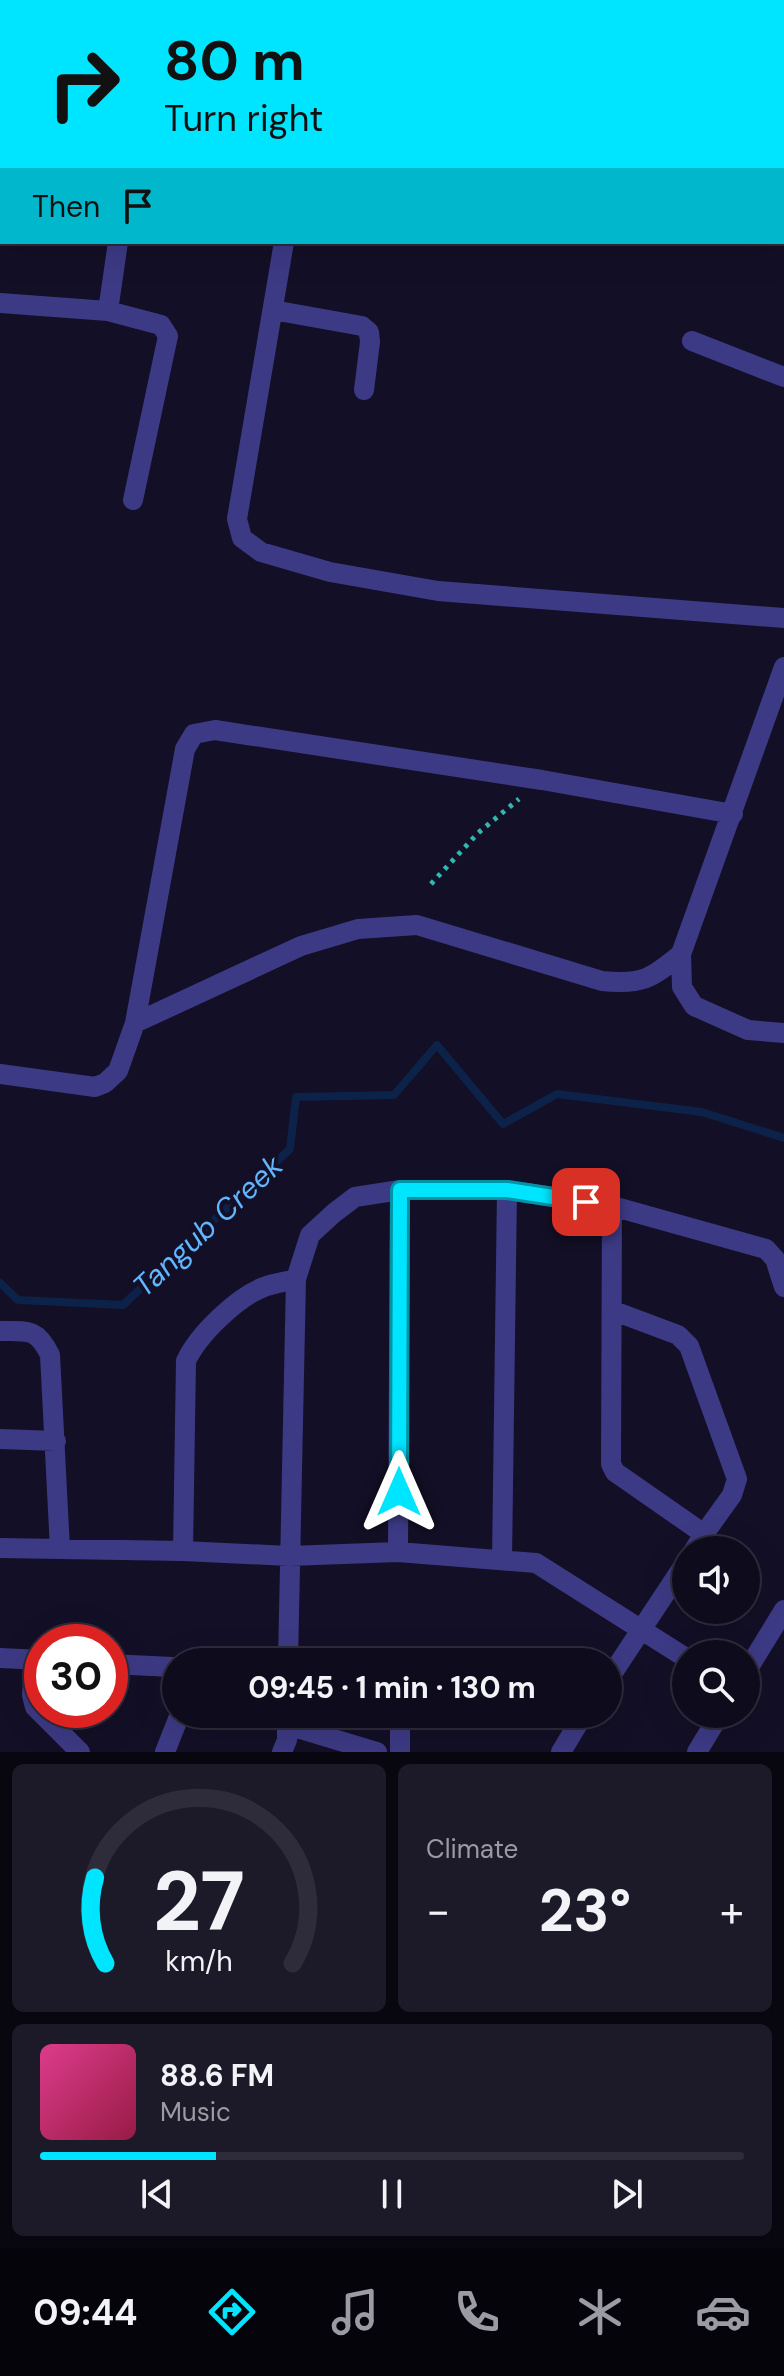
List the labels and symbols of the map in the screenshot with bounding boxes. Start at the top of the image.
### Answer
water label: Tangub Creek [124,1146,291,1305]
pin [552,1168,620,1236]
position arrow [357,1450,441,1534]
speed limit sign: 30 [24,1624,128,1728]

